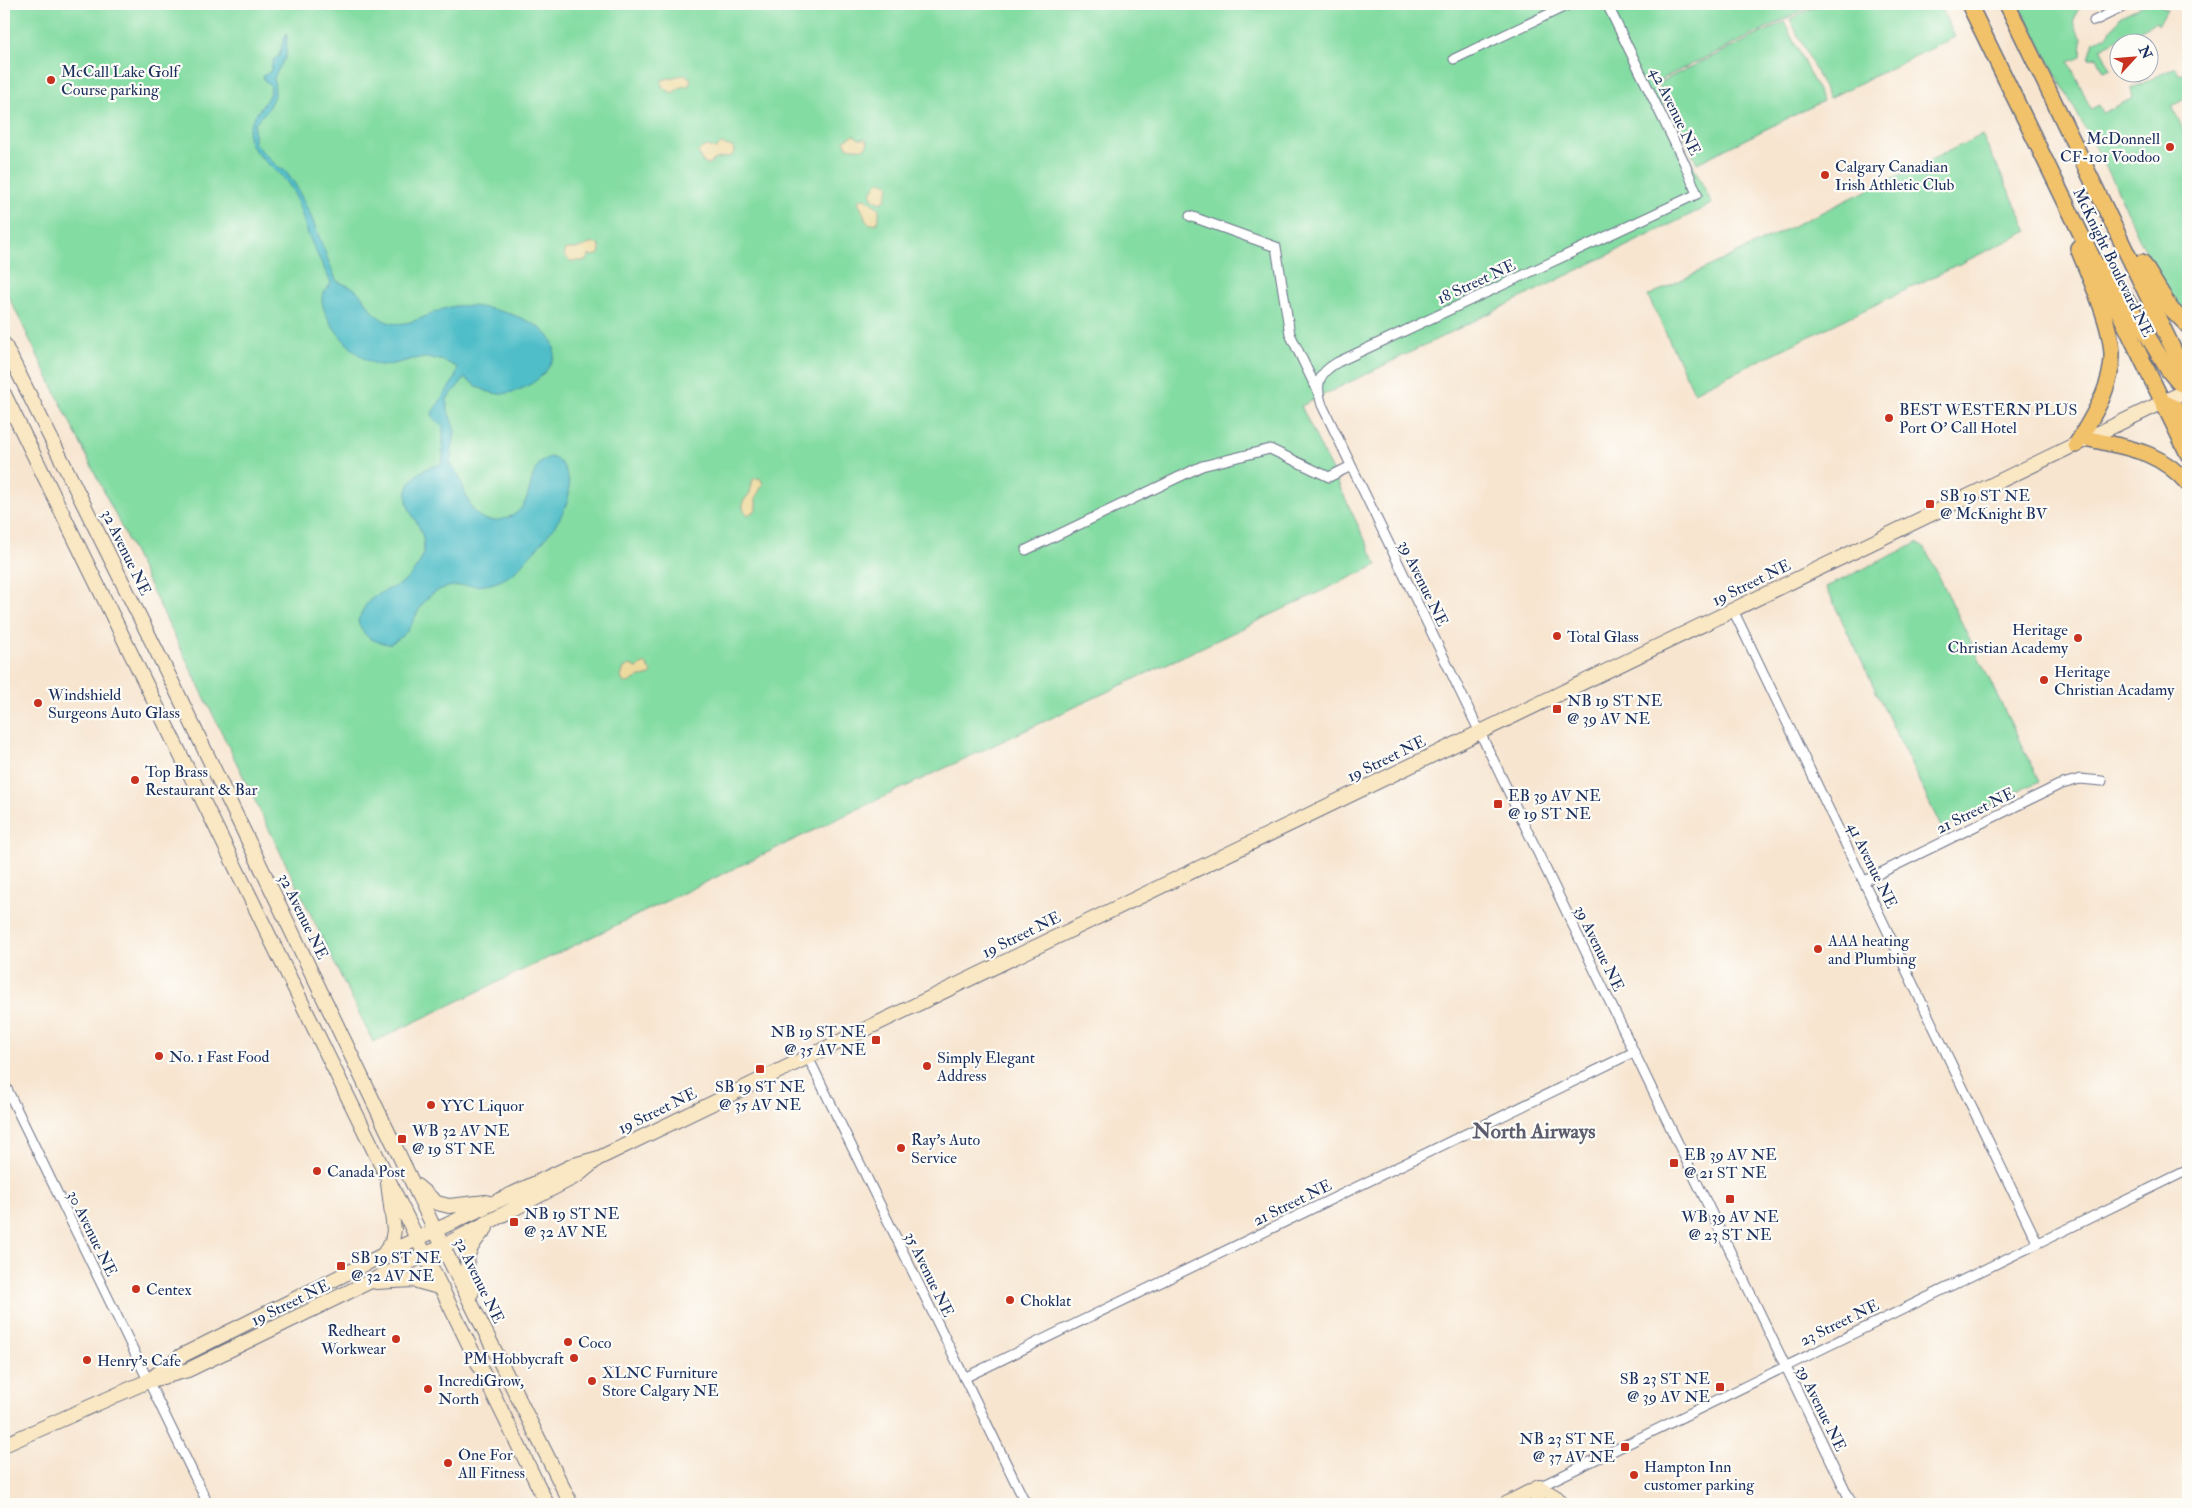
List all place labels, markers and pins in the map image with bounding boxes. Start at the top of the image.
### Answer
place label: McCall Lake Golf Course parking [61,62,181,101]
marker: McCall Lake Golf Course parking [45,74,57,86]
place label: McDonnell CF-101 Voodoo [2060,129,2160,167]
marker: McDonnell CF-101 Voodoo [2164,141,2176,153]
place label: Calgary Canadian Irish Athletic Club [1835,157,1955,195]
marker: Calgary Canadian Irish Athletic Club [1819,169,1831,181]
place label: BEST WESTERN PLUS Port O' Call Hotel [1899,400,2077,438]
marker: BEST WESTERN PLUS Port O' Call Hotel [1883,412,1895,424]
place label: SB 19 ST NE @ McKnight BV [1940,486,2048,524]
marker: SB 19 ST NE @ McKnight BV [1924,498,1936,510]
place label: Heritage Christian Academy [1948,620,2069,658]
place label: Total Glass [1567,627,1639,647]
marker: Total Glass [1551,630,1563,642]
marker: Heritage Christian Academy [2072,632,2084,644]
place label: Heritage Christian Acadamy [2054,662,2175,700]
marker: Heritage Christian Acadamy [2038,674,2050,686]
place label: Windshield Surgeons Auto Glass [47,685,180,723]
place label: NB 19 ST NE @ 39 AV NE [1567,691,1662,729]
marker: Windshield Surgeons Auto Glass [32,697,44,709]
marker: NB 19 ST NE @ 39 AV NE [1551,703,1563,715]
place label: Top Brass Restaurant & Bar [145,762,258,800]
marker: Top Brass Restaurant & Bar [129,774,141,786]
place label: EB 39 AV NE @ 19 ST NE [1508,786,1601,824]
marker: EB 39 AV NE @ 19 ST NE [1492,798,1504,810]
place label: AAA heating and Plumbing [1827,931,1917,969]
marker: AAA heating and Plumbing [1812,943,1824,955]
place label: NB 19 ST NE @ 35 AV NE [771,1022,866,1060]
marker: NB 19 ST NE @ 35 AV NE [870,1034,882,1046]
place label: No. 1 Fast Food [169,1047,269,1067]
place label: Simply Elegant Address [936,1048,1035,1086]
marker: No. 1 Fast Food [153,1050,165,1062]
marker: Simply Elegant Address [921,1060,933,1072]
marker: SB 19 ST NE @ 35 AV NE [754,1063,766,1075]
place label: SB 19 ST NE @ 35 AV NE [715,1077,805,1115]
place label: YYC Liquor [441,1096,524,1116]
marker: YYC Liquor [425,1099,437,1111]
place label: WB 32 AV NE @ 19 ST NE [411,1121,509,1159]
place label: Ray's Auto Service [911,1130,980,1168]
marker: WB 32 AV NE @ 19 ST NE [396,1133,408,1145]
marker: Ray's Auto Service [895,1142,907,1154]
place label: EB 39 AV NE @ 21 ST NE [1684,1145,1777,1183]
marker: EB 39 AV NE @ 21 ST NE [1668,1157,1680,1169]
place label: Canada Post [327,1162,405,1182]
marker: Canada Post [311,1165,323,1177]
marker: WB 39 AV NE @ 23 ST NE [1724,1193,1736,1205]
place label: NB 19 ST NE @ 32 AV NE [524,1204,619,1242]
place label: WB 39 AV NE @ 23 ST NE [1680,1207,1779,1245]
marker: NB 19 ST NE @ 32 AV NE [508,1216,520,1228]
place label: SB 19 ST NE @ 32 AV NE [351,1248,441,1286]
marker: SB 19 ST NE @ 32 AV NE [335,1260,347,1272]
place label: Centex [146,1280,192,1300]
marker: Centex [130,1283,142,1295]
place label: Choklat [1020,1291,1071,1311]
marker: Choklat [1004,1294,1016,1306]
place label: Redheart Workwear [320,1321,386,1359]
marker: Redheart Workwear [390,1333,402,1345]
place label: Coco [578,1333,612,1353]
marker: Coco [562,1336,574,1348]
place label: PM Hobbycraft [463,1349,564,1369]
place label: Henry's Cafe [97,1351,181,1371]
marker: PM Hobbycraft [568,1352,580,1364]
marker: Henry's Cafe [81,1354,93,1366]
place label: XLNC Furniture Store Calgary NE [602,1363,719,1401]
place label: SB 23 ST NE @ 39 AV NE [1620,1369,1710,1407]
place label: IncrediGrow, North [438,1371,524,1409]
marker: XLNC Furniture Store Calgary NE [586,1375,598,1387]
marker: SB 23 ST NE @ 39 AV NE [1714,1381,1726,1393]
marker: IncrediGrow, North [422,1383,434,1395]
place label: NB 23 ST NE @ 37 AV NE [1519,1429,1615,1467]
marker: NB 23 ST NE @ 37 AV NE [1619,1441,1631,1453]
place label: One For All Fitness [457,1445,525,1483]
marker: One For All Fitness [442,1457,454,1469]
place label: Hampton Inn customer parking [1644,1457,1755,1496]
marker: Hampton Inn customer parking [1628,1469,1640,1481]

